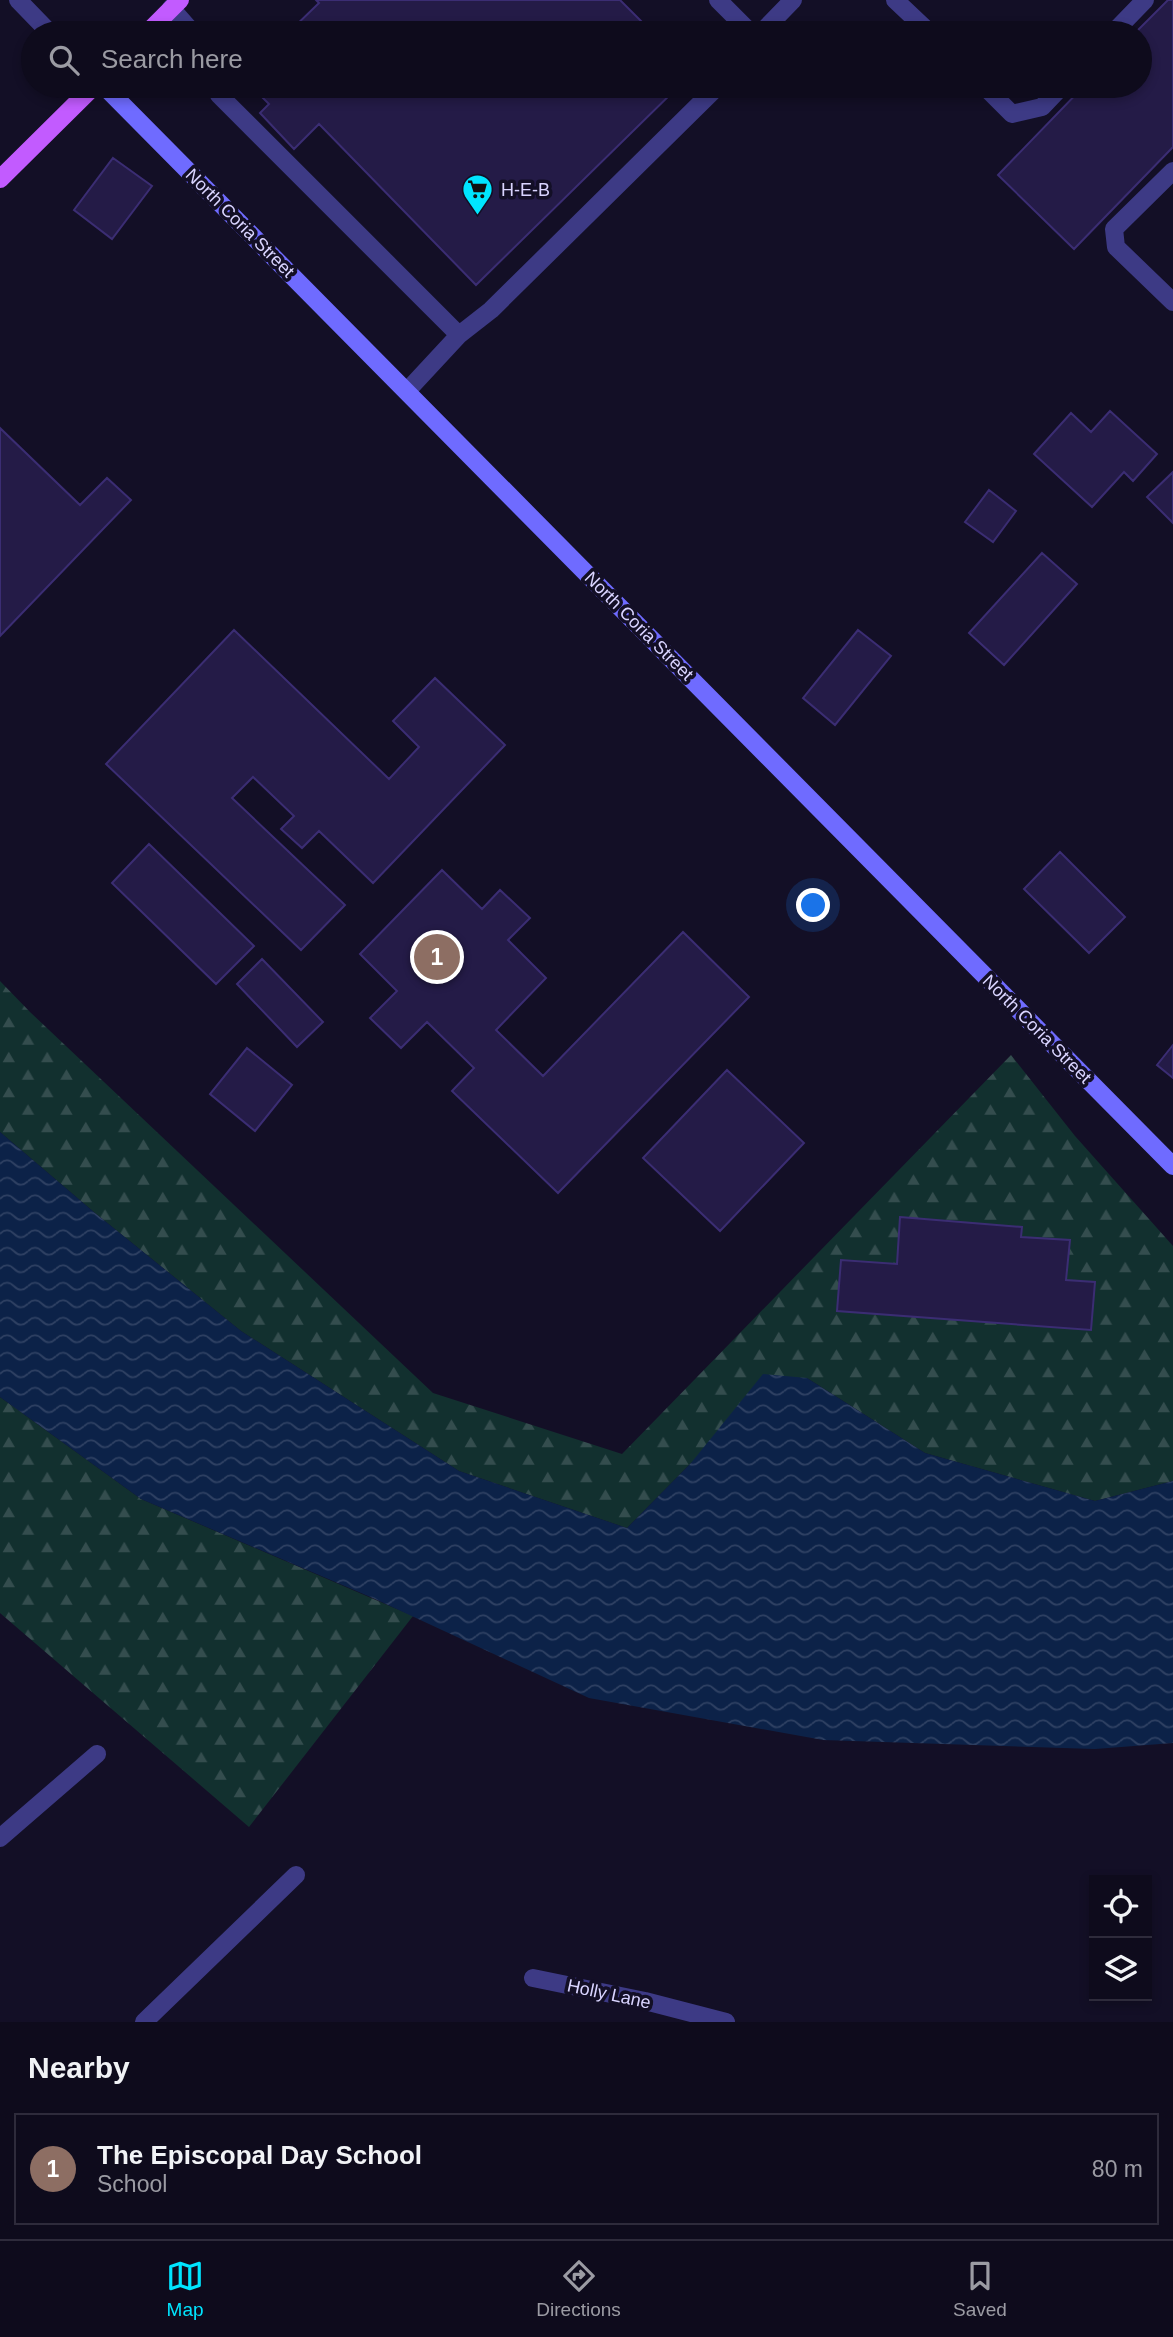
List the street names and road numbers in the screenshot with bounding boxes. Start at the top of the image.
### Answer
street label: North Coria Street [182,165,298,281]
street label: North Coria Street [581,568,697,684]
street label: North Coria Street [979,971,1095,1087]
street label: Holly Lane [565,1975,653,2013]

